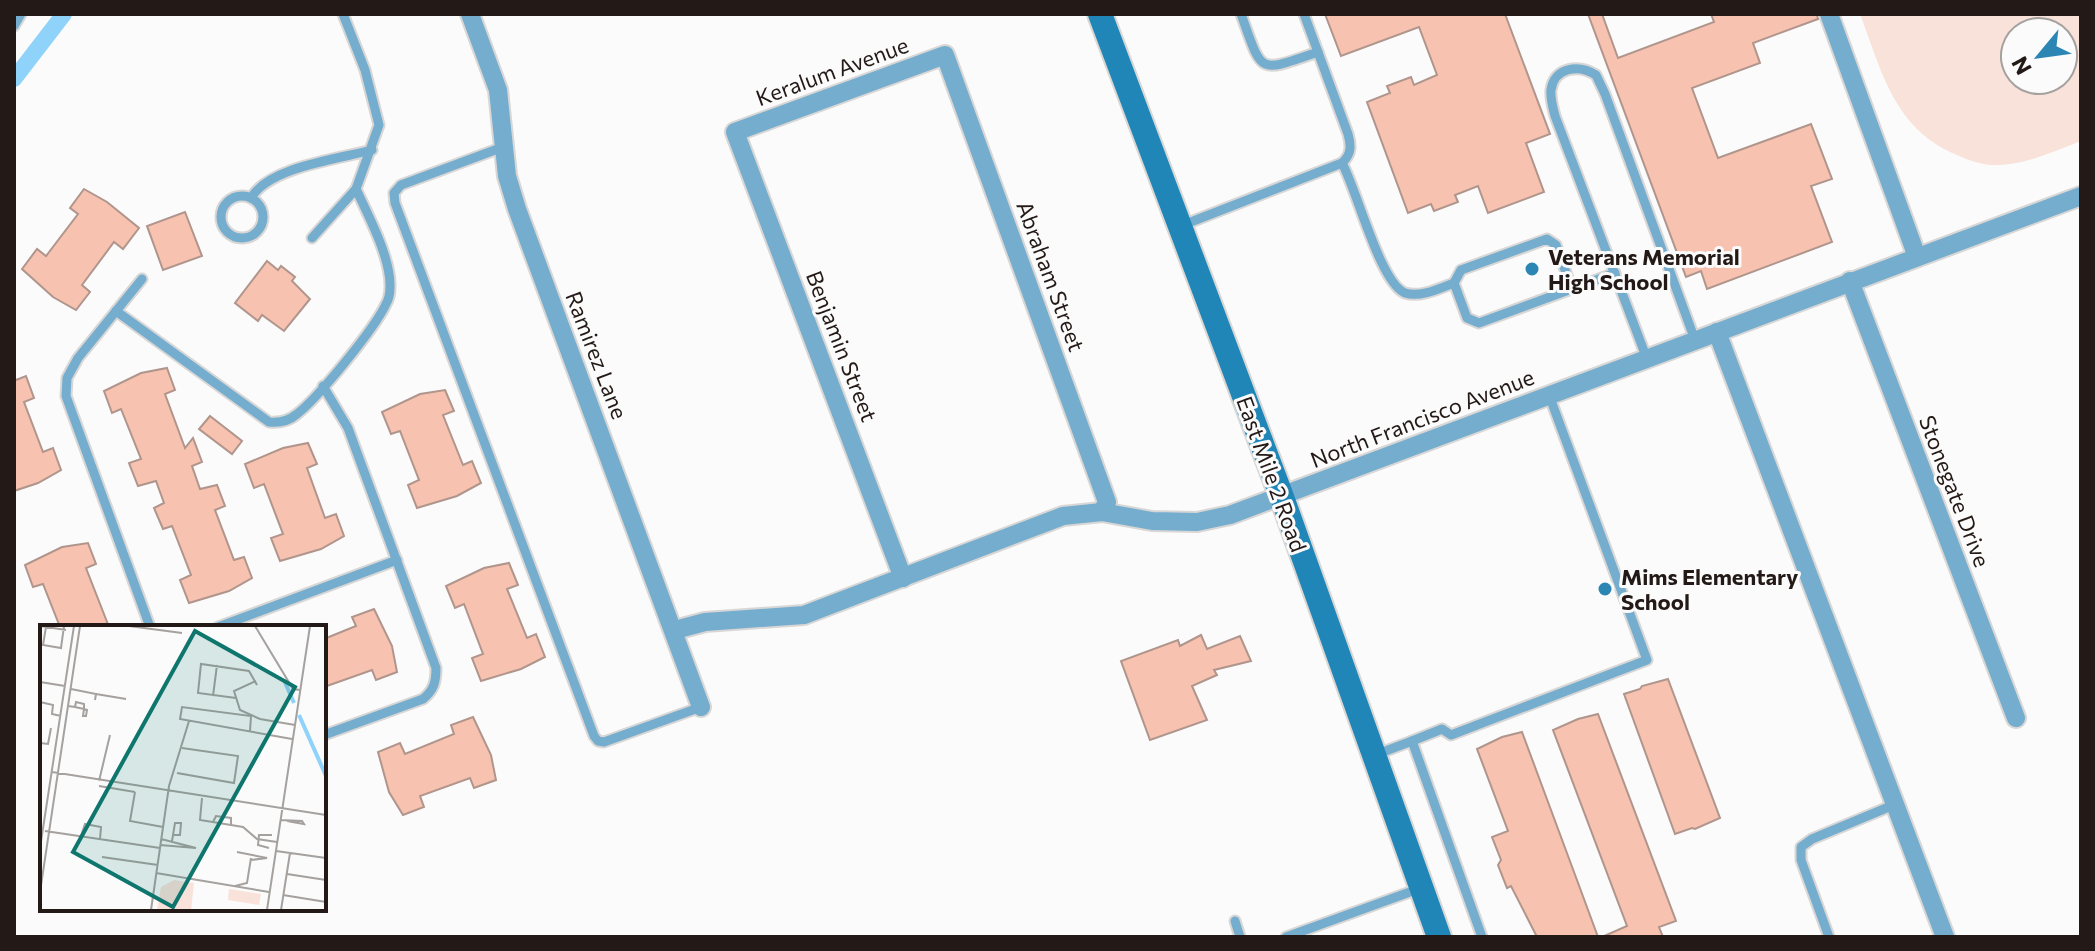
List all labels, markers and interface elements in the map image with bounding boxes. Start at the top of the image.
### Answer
north arrow [1999,16,2079,96]
street label: Keralum Avenue [752,31,912,111]
text: N [2005,52,2037,80]
street label: Abraham Street [1011,197,1091,355]
place label: Veterans Memorial High School [1548,243,1740,295]
marker: Veterans Memorial High School [1523,260,1541,278]
street label: Benjamin Street [801,267,883,425]
street label: Ramirez Lane [560,287,634,423]
street label: North Francisco Avenue [1306,363,1538,473]
street label: East Mile 2 Road [1231,392,1313,556]
street label: Stonegate Drive [1914,411,1996,571]
place label: Mims Elementary School [1621,563,1798,615]
marker: Mims Elementary School [1596,580,1614,598]
inset map [40,625,326,911]

